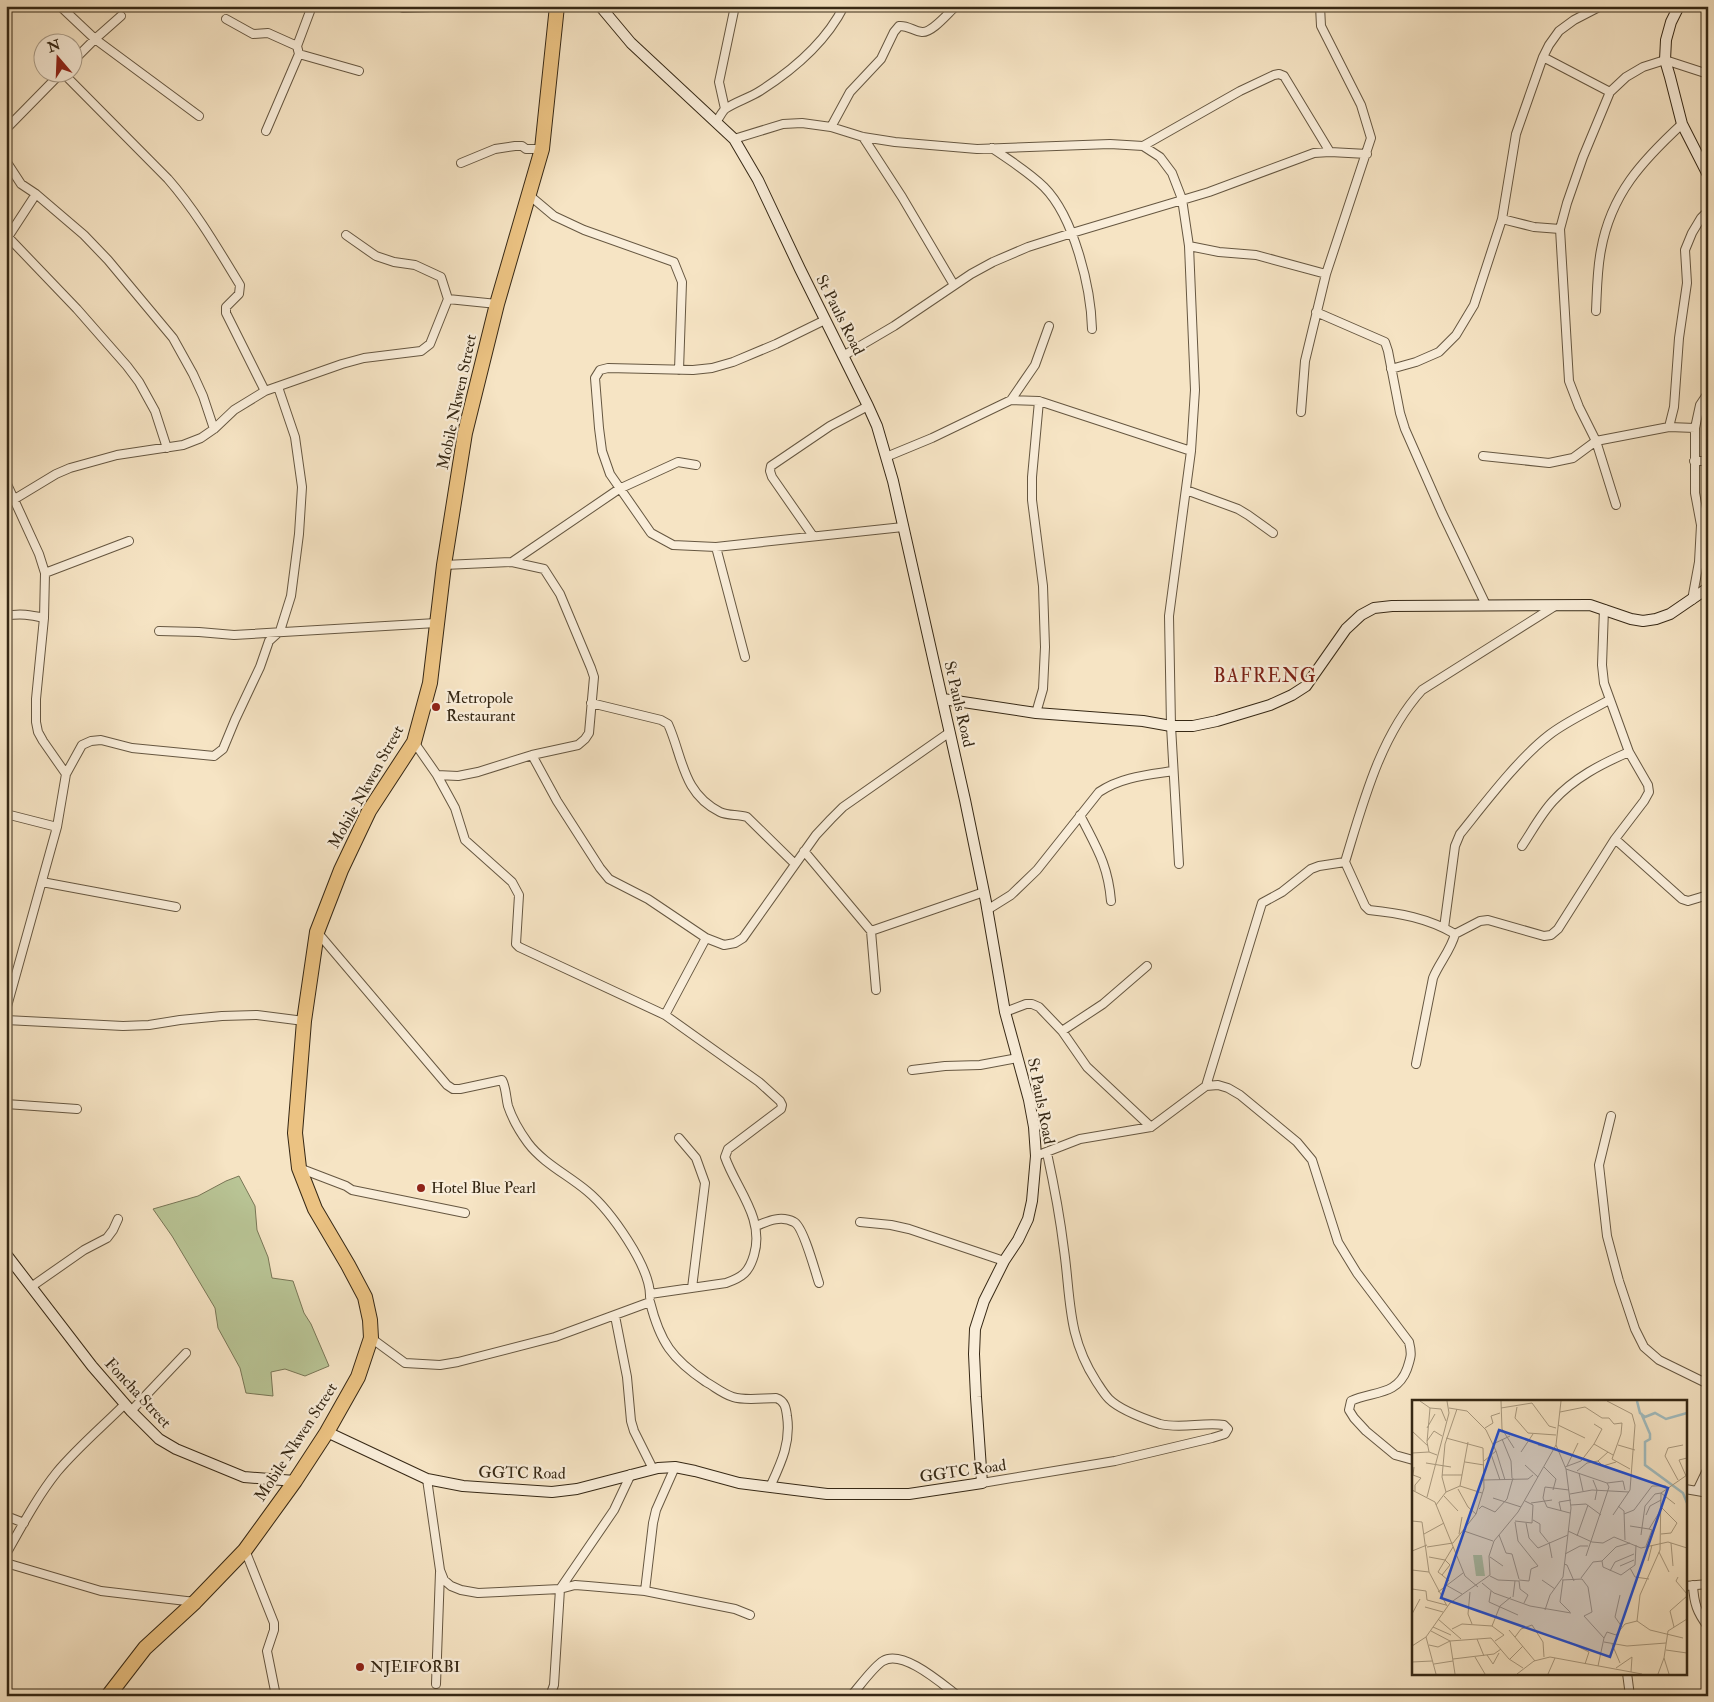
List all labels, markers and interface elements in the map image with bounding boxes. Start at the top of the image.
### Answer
north arrow [32,32,82,82]
text: N [44,36,63,57]
street label: St Pauls Road [811,271,869,359]
street label: Mobile Nkwen Street [433,333,481,471]
street label: St Pauls Road [939,659,979,749]
district label: BAFRENG [1213,664,1317,688]
place label: Metropole Restaurant [446,688,515,726]
marker: Metropole Restaurant [430,701,442,713]
street label: Mobile Nkwen Street [324,722,408,852]
street label: St Pauls Road [1023,1056,1059,1146]
place label: Hotel Blue Pearl [431,1178,536,1198]
marker: Hotel Blue Pearl [415,1182,427,1194]
street label: Foncha Street [100,1354,176,1432]
street label: Mobile Nkwen Street [250,1379,342,1505]
inset map [1412,1400,1686,1674]
street label: GGTC Road [918,1455,1008,1487]
street label: GGTC Road [478,1462,566,1484]
place label: NJEIFORBI [370,1657,460,1678]
marker: NJEIFORBI [354,1661,366,1673]

